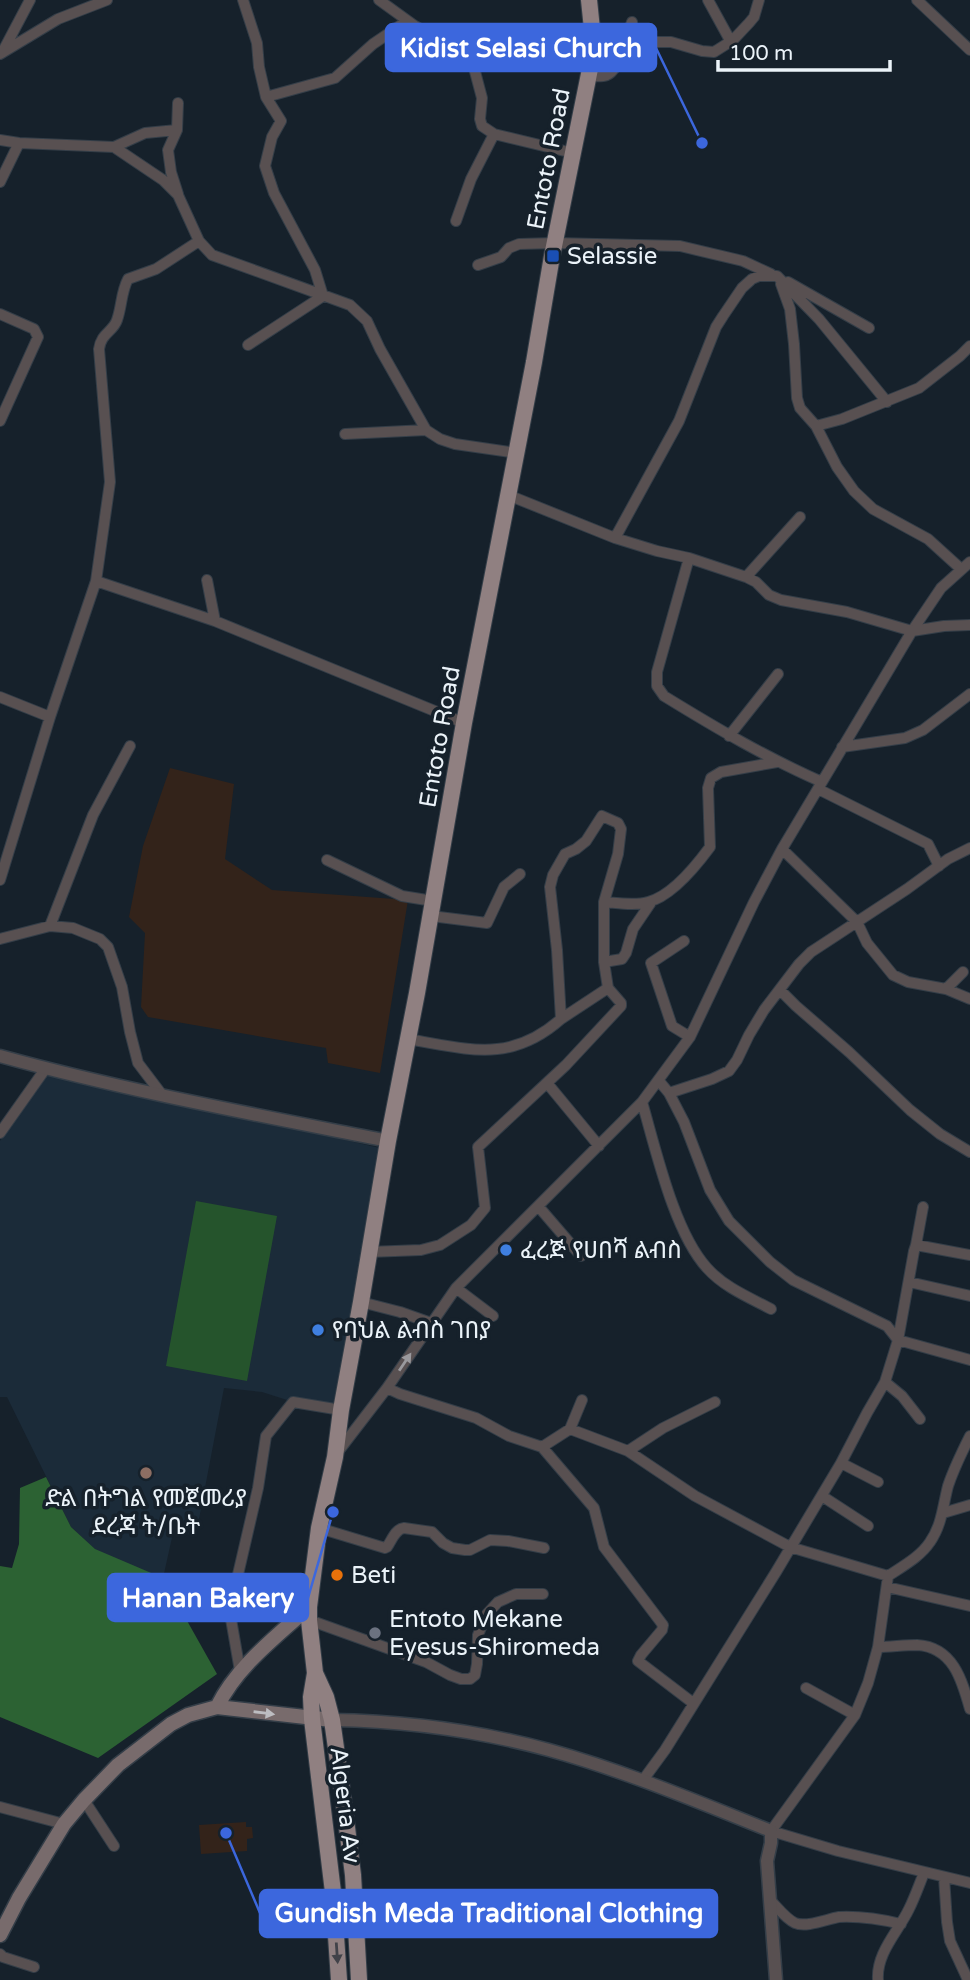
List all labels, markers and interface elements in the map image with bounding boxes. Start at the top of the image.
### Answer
callout: Kidist Selasi Church [386,24,656,71]
scale bar [718,28,890,72]
text: Kidist Selasi Church [400,33,642,64]
text: 100 m [729,41,793,66]
street label: Entoto Road [521,86,577,232]
place label: Selassie [567,242,657,271]
marker: Selassie [545,248,561,264]
street label: Entoto Road [413,664,467,810]
place label: ፈረጅ የሀበሻ ልብስ [520,1236,682,1265]
marker: ፈረጅ የሀበሻ ልብስ [498,1242,514,1258]
place label: የባህል ልብስ ገበያ [332,1316,491,1345]
marker: የባህል ልብስ ገበያ [310,1322,326,1338]
one-way arrow [398,1352,411,1372]
marker: ድል በትግል የመጀመሪያ ደረጃ ት/ቤት [138,1465,154,1481]
place label: ድል በትግል የመጀመሪያ ደረጃ ት/ቤት [45,1484,247,1541]
place label: Beti [351,1561,396,1590]
marker: Beti [329,1567,345,1583]
callout: Hanan Bakery [108,1574,308,1621]
text: Hanan Bakery [122,1583,294,1614]
place label: Entoto Mekane Eyesus-Shiromeda [389,1605,600,1662]
marker: Entoto Mekane Eyesus-Shiromeda [367,1625,383,1641]
one-way arrow [254,1707,276,1718]
street label: Algeria Av [323,1745,367,1865]
callout: Gundish Meda Traditional Clothing [260,1890,717,1937]
text: Gundish Meda Traditional Clothing [275,1898,703,1929]
one-way arrow [332,1942,343,1964]

